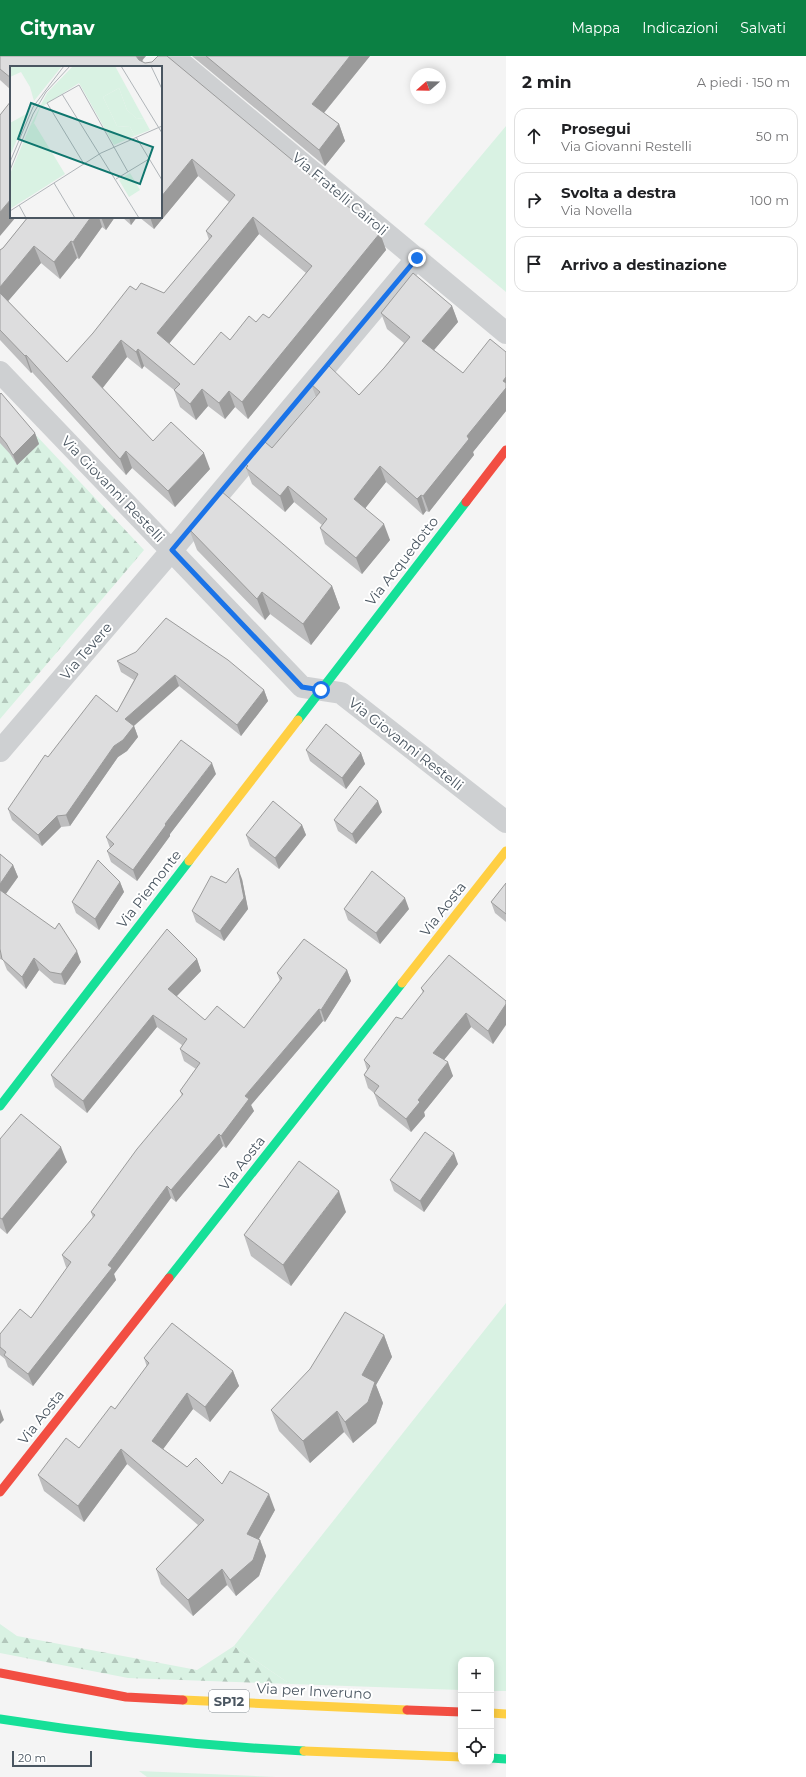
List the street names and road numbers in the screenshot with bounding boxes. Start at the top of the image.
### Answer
street label: Via Fratelli Cairoli [288,149,392,239]
street label: Via Giovanni Restelli [58,432,168,546]
street label: Via Acquedotto [362,513,443,609]
street label: Via Tevere [56,618,116,684]
street label: Via Giovanni Restelli [345,694,467,794]
street label: Via Piemonte [113,846,185,932]
street label: Via Aosta [416,878,470,940]
street label: Via Aosta [215,1132,269,1194]
street label: Via Aosta [14,1386,68,1448]
street label: Via per Inveruno [256,1679,372,1703]
road number: SP12 [209,1690,249,1712]

